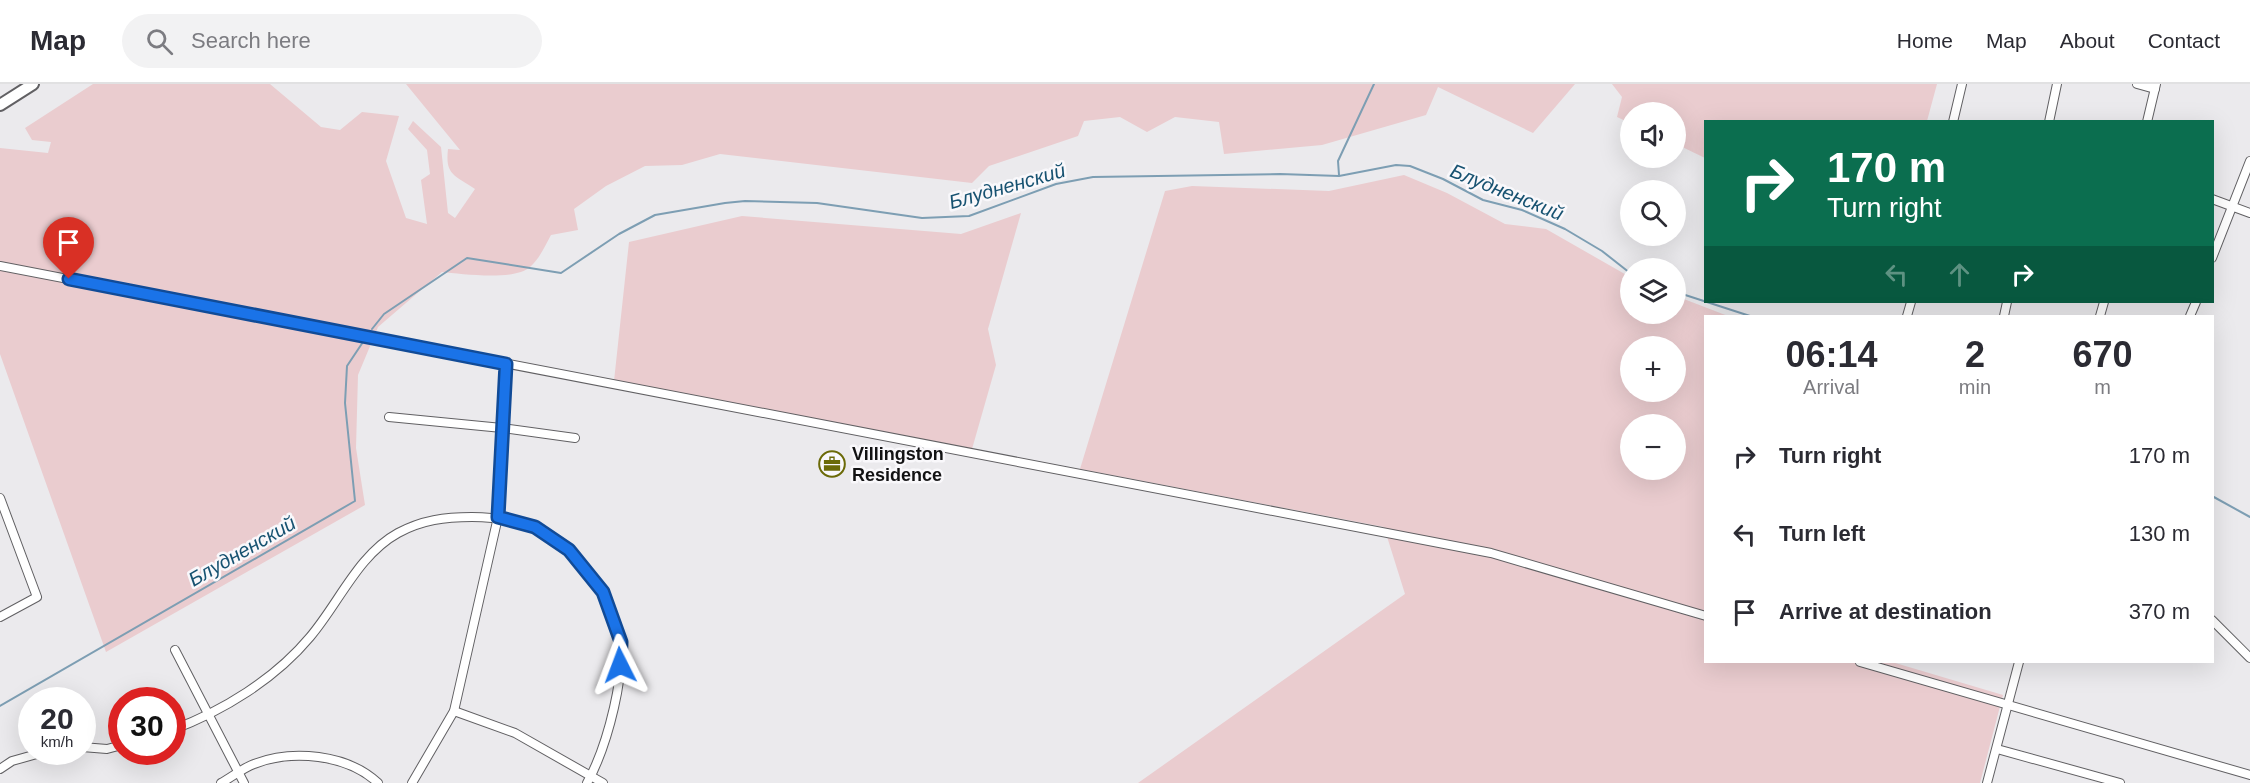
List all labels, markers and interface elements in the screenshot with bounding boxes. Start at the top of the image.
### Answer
search box [122,14,542,68]
text: Map [30,25,86,56]
icon: search [143,25,176,58]
text: Search here [191,28,311,53]
text: Home [1897,29,1953,52]
text: Map [1986,29,2027,52]
text: About [2060,29,2115,52]
text: Contact [2148,29,2220,52]
map controls [1620,102,1686,480]
button: sound [1620,102,1686,168]
icon: right [1728,144,1806,222]
text: 170 m [1827,144,1946,191]
water label: Блудненский [946,159,1068,213]
water label: Блудненский [1447,159,1567,225]
button: search [1620,180,1686,246]
text: Turn right [1827,193,1942,223]
pin [43,217,94,279]
icon: arrive [52,226,85,259]
button: layers [1620,258,1686,324]
icon: left [1880,258,1913,291]
icon: ahead [1943,258,1976,291]
icon: right [2006,258,2039,291]
text: 06:14 [1785,334,1877,375]
text: 2 [1965,334,1985,375]
text: 670 [2072,334,2133,375]
button: + [1620,336,1686,402]
text: Arrival [1803,376,1860,398]
text: min [1959,376,1991,398]
text: m [2094,376,2111,398]
button: − [1620,414,1686,480]
icon: right [1728,440,1761,473]
text: Turn right [1779,443,1881,468]
text: 170 m [2129,443,2190,468]
place label: Villingston Residence [852,444,944,485]
office icon: Villingston Residence [817,449,847,479]
water label: Блудненский [185,511,299,591]
icon: left [1728,518,1761,551]
text: Turn left [1779,521,1865,546]
text: 130 m [2129,521,2190,546]
icon: arrive [1728,596,1761,629]
text: Arrive at destination [1779,599,1992,624]
text: 370 m [2129,599,2190,624]
position arrow [588,633,652,697]
speed limit sign: 30 [108,687,186,765]
text: 20 [40,702,74,735]
text: km/h [41,733,73,750]

